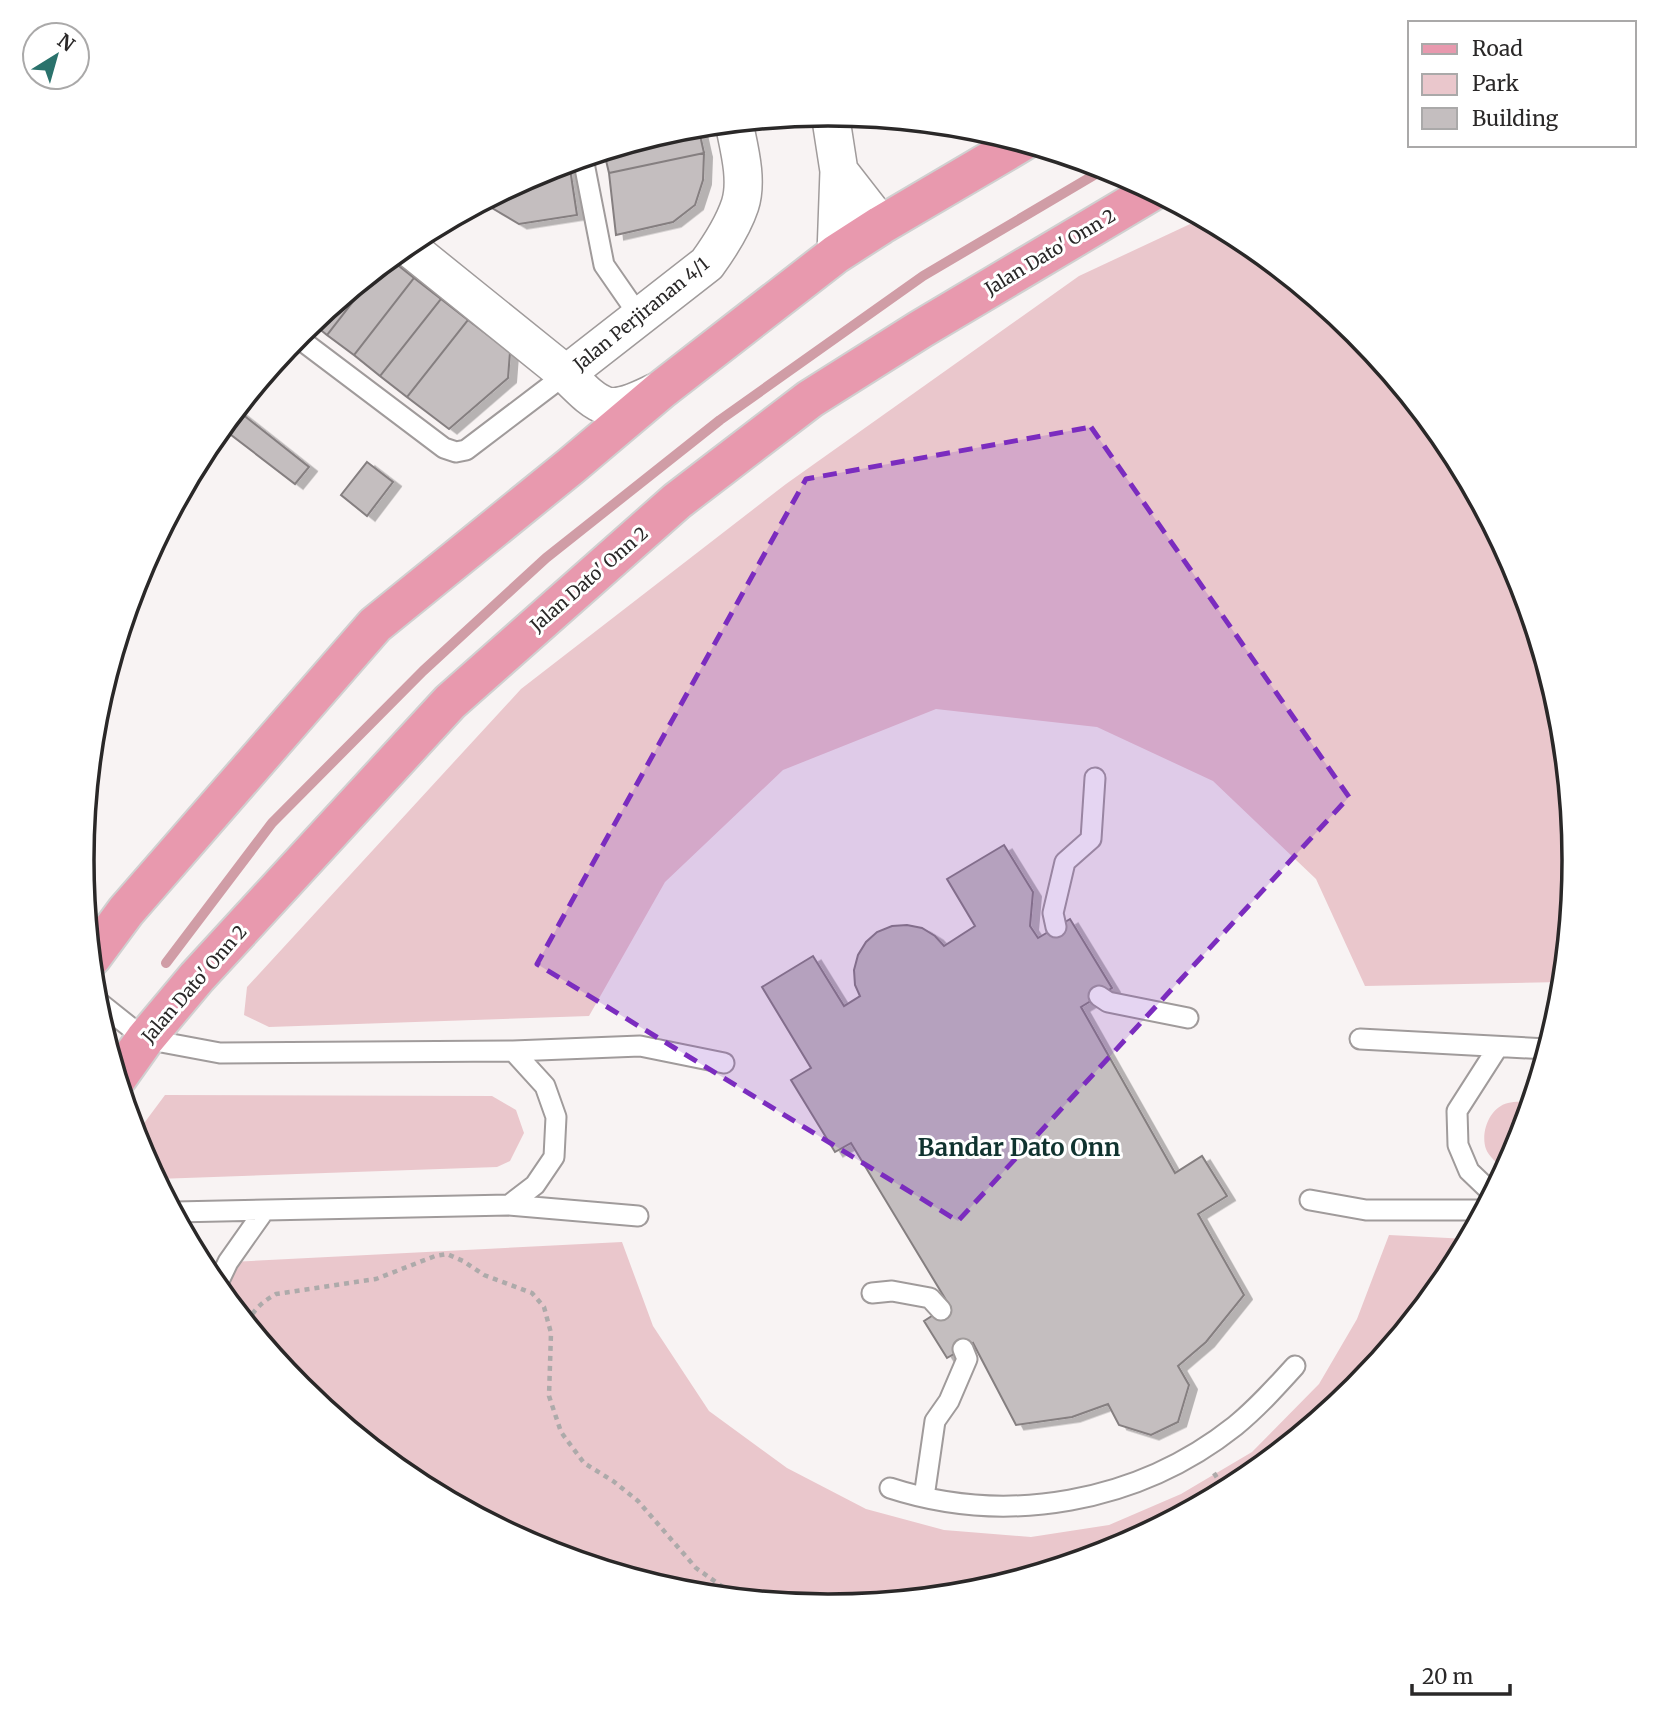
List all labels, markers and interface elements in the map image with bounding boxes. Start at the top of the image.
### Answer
north arrow [21,21,91,91]
legend [1408,21,1636,147]
text: N [53,28,79,57]
text: Road [1472,35,1523,62]
text: Park [1472,70,1519,97]
text: Building [1472,105,1559,132]
street label: Jalan Dato' Onn 2 [980,204,1120,301]
street label: Jalan Perjiranan 4/1 [568,252,713,376]
street label: Jalan Dato' Onn 2 [525,522,653,637]
street label: Jalan Dato' Onn 2 [136,920,251,1048]
district label: Bandar Dato Onn [918,1132,1120,1163]
scale bar [1412,1652,1510,1696]
text: 20 m [1422,1663,1474,1690]

